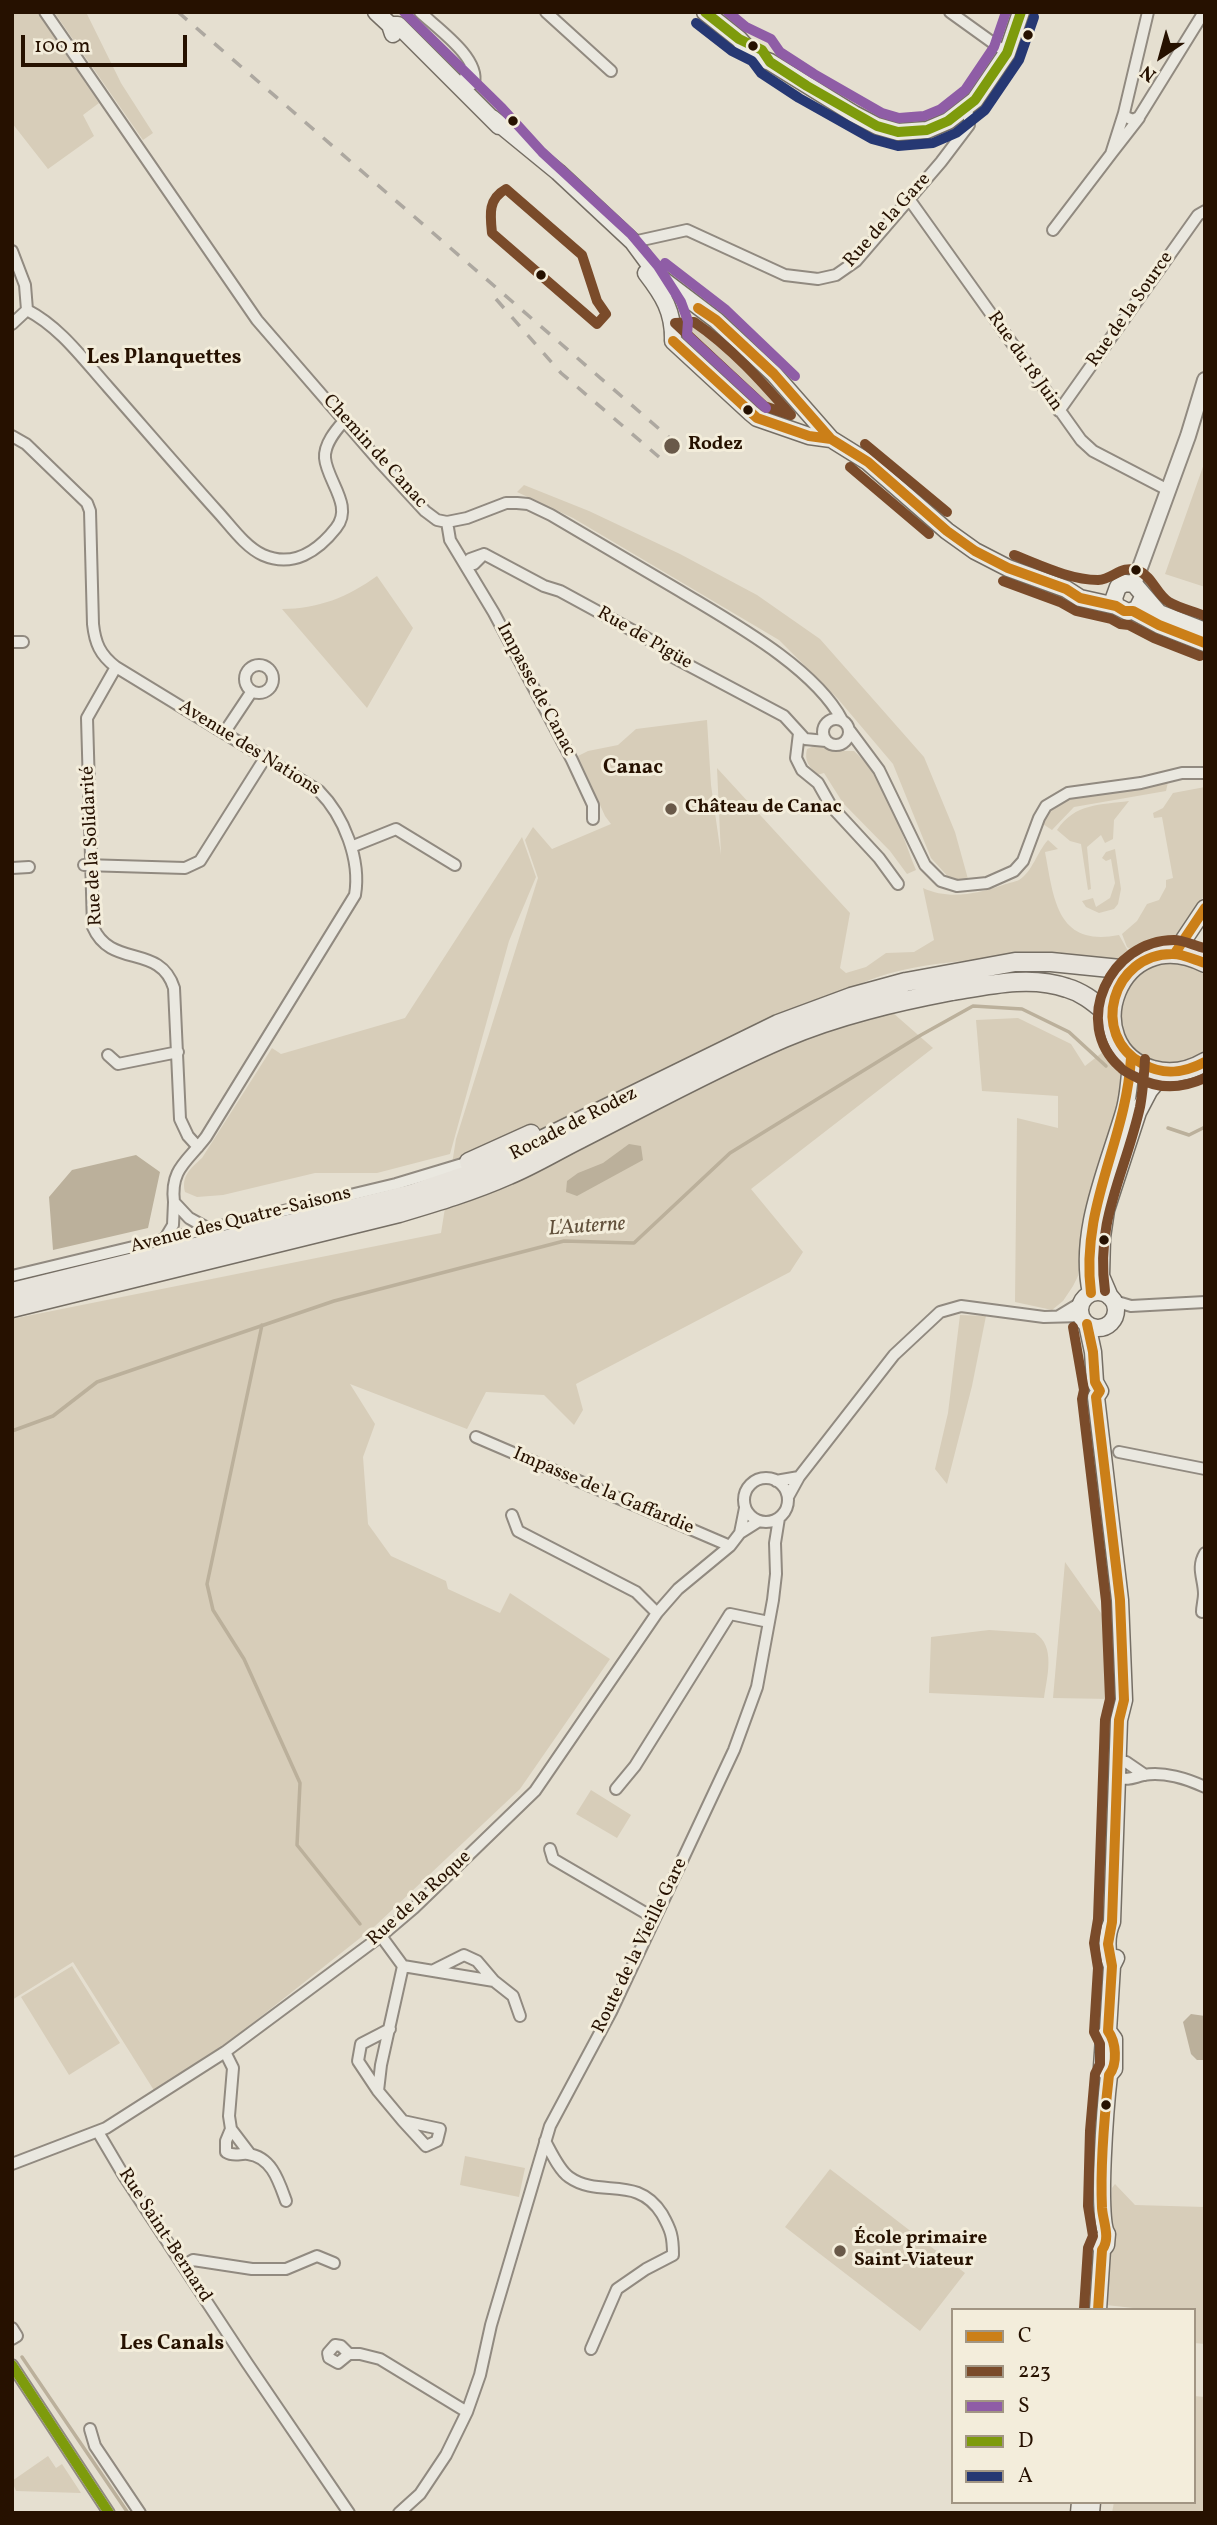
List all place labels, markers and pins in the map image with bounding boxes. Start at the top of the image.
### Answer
unlabelled marker [1021,28,1035,42]
unlabelled marker [746,39,760,53]
unlabelled marker [506,114,520,128]
unlabelled marker [534,268,548,282]
unlabelled marker [741,403,755,417]
place label: Rodez [688,435,743,457]
marker: Rodez [662,436,682,456]
unlabelled marker [1129,563,1143,577]
place label: Château de Canac [685,798,842,820]
marker: Château de Canac [663,801,679,817]
unlabelled marker [1097,1233,1111,1247]
unlabelled marker [1099,2098,1113,2112]
place label: École primaire Saint-Viateur [854,2229,987,2273]
marker: École primaire Saint-Viateur [832,2243,848,2259]

